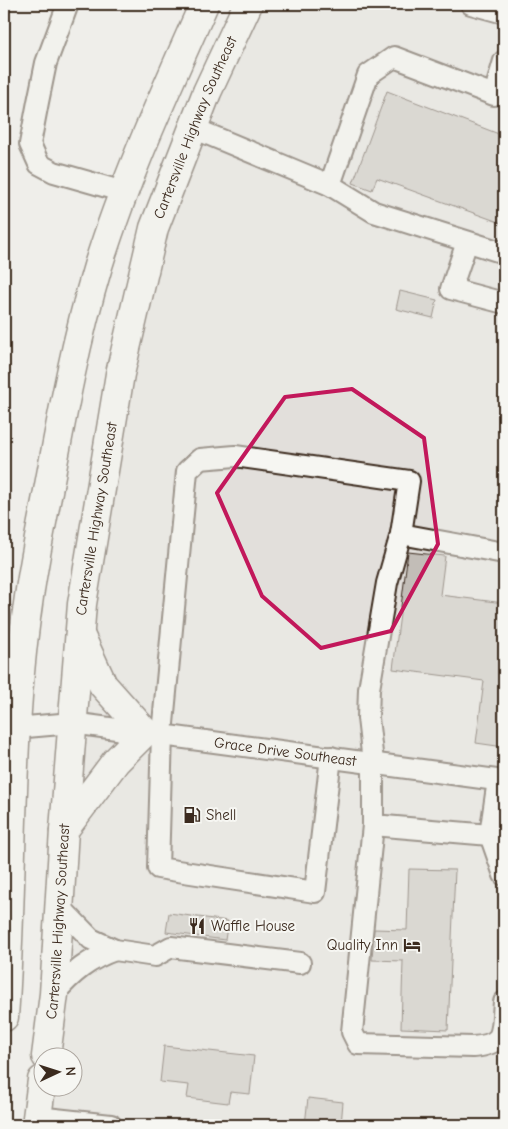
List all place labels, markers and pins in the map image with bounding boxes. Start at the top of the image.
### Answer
fuel station icon: Shell [182,805,202,825]
place label: Shell [206,806,236,824]
restaurant icon: Waffle House [187,916,207,936]
place label: Waffle House [211,917,296,935]
hotel icon: Quality Inn [402,935,422,955]
place label: Quality Inn [327,936,398,954]

